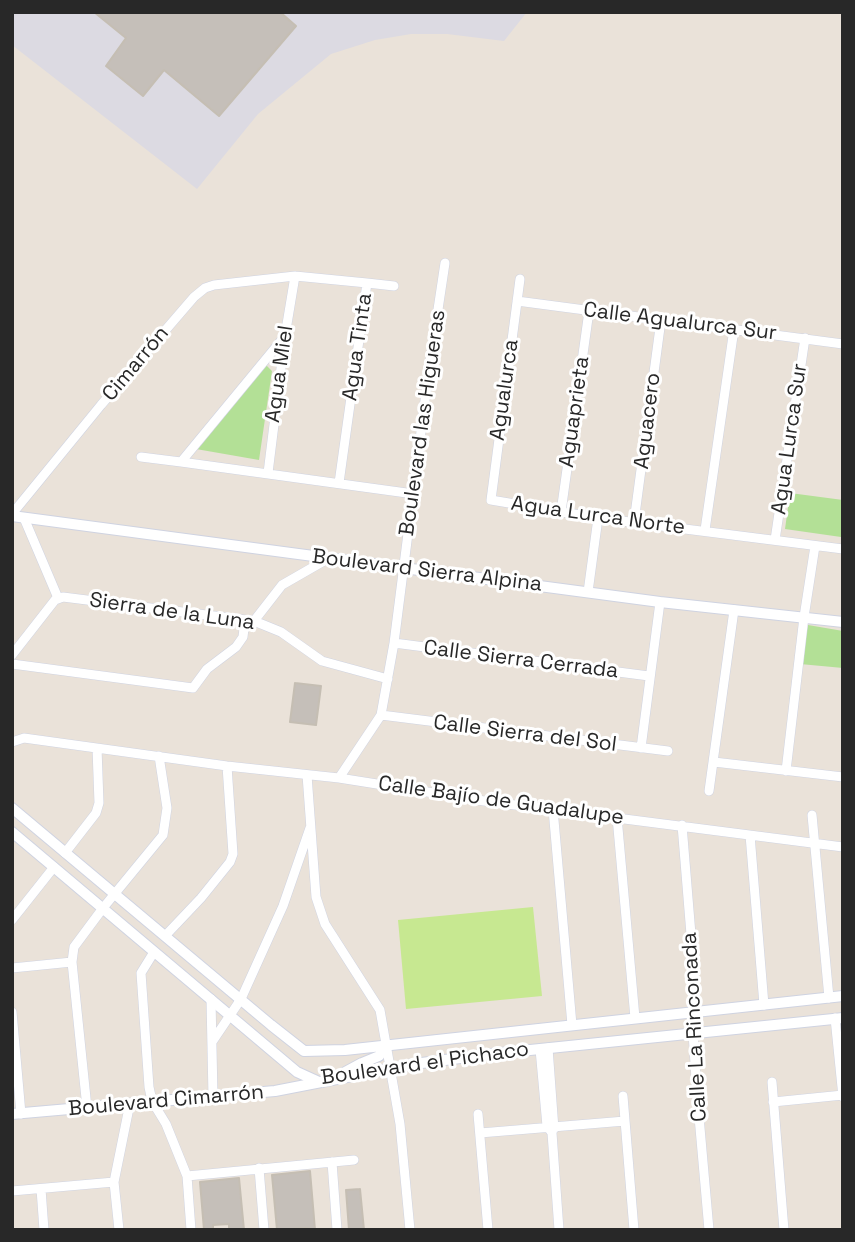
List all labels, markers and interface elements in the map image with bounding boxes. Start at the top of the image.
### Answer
street label: Agua Tinta [338,291,378,403]
street label: Calle Agualurca Sur [582,298,778,346]
street label: Boulevard las Higueras [395,308,451,538]
street label: Cimarrón [97,321,175,407]
street label: Agua Miel [261,324,299,424]
street label: Agualurca [485,338,525,442]
street label: Aguaprieta [555,355,595,469]
street label: Agua Lurca Sur [767,362,813,516]
street label: Aguacero [630,371,666,471]
street label: Agua Lurca Norte [509,491,687,541]
street label: Boulevard Sierra Alpina [310,544,544,598]
street label: Sierra de la Luna [88,588,256,636]
street label: Calle Sierra Cerrada [422,636,620,684]
street label: Calle Sierra del Sol [432,710,618,758]
street label: Calle Bajío de Guadalupe [377,771,625,831]
street label: Calle La Rinconada [677,932,713,1122]
street label: Boulevard el Pichaco [319,1037,531,1091]
street label: Boulevard Cimarrón [67,1080,265,1122]

